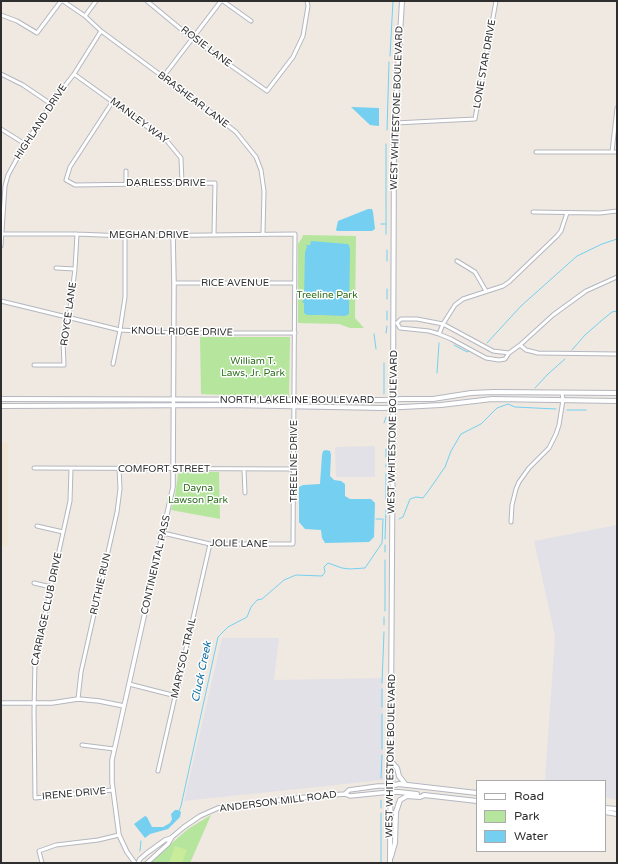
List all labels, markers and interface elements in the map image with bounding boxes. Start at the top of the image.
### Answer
street label: LONE STAR DRIVE [471,19,499,109]
street label: ROSIE LANE [178,24,234,70]
street label: WEST WHITESTONE BOULEVARD [388,26,406,190]
street label: BRASHEAR LANE [155,69,231,131]
street label: HIGHLAND DRIVE [12,82,70,162]
street label: MANLEY WAY [108,95,170,147]
street label: DARLESS DRIVE [126,177,206,189]
street label: MEGHAN DRIVE [109,229,189,241]
street label: RICE AVENUE [201,277,269,289]
street label: ROYCE LANE [59,281,79,347]
park label: Treeline Park [296,289,358,301]
street label: KNOLL RIDGE DRIVE [131,325,233,339]
street label: WEST WHITESTONE BOULEVARD [386,350,400,514]
park label: William T. Laws, Jr. Park [221,355,285,378]
street label: NORTH LAKELINE BOULEVARD [220,394,374,406]
street label: TREELINE DRIVE [288,420,300,502]
street label: COMFORT STREET [118,463,210,475]
park label: Dayna Lawson Park [168,482,228,506]
street label: CONTINENTAL PASS [139,514,173,616]
street label: JOLIE LANE [210,537,268,551]
street label: CARRIAGE CLUB DRIVE [29,551,65,667]
street label: RUTHIE RUN [88,552,114,616]
street label: MARYSOL TRAIL [169,616,199,700]
water label: Cluck Creek [189,640,215,704]
street label: WEST WHITESTONE BOULEVARD [384,674,398,838]
legend [476,780,606,852]
street label: IRENE DRIVE [42,785,106,803]
street label: ANDERSON MILL ROAD [219,789,337,815]
text: Road [514,789,544,803]
text: Park [514,809,540,823]
text: Water [514,829,548,843]

